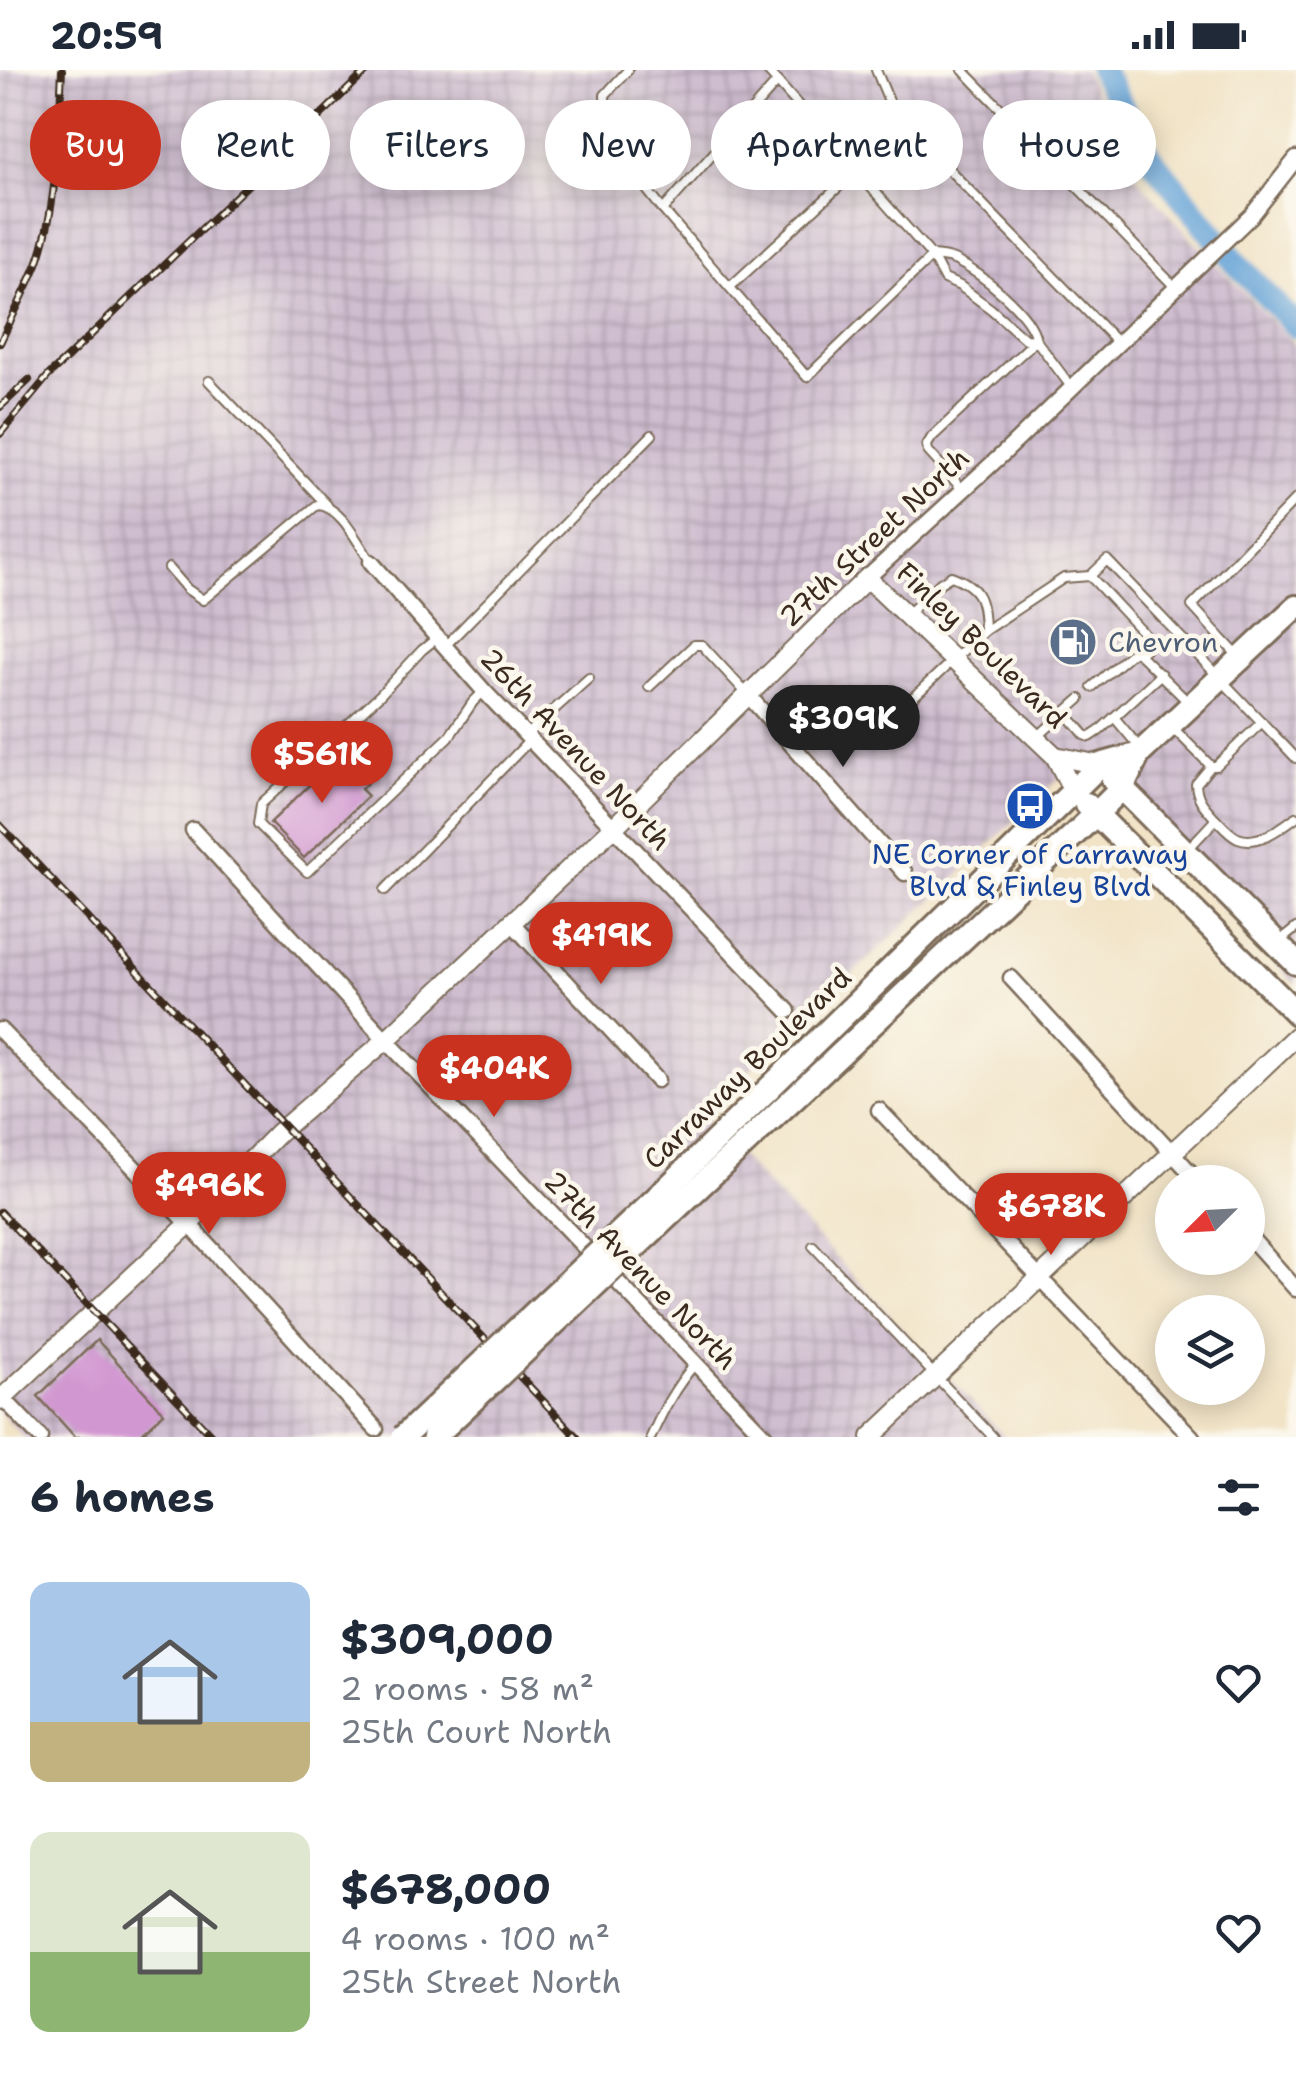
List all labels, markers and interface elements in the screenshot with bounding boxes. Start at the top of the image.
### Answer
text: 20:59 [50,10,163,61]
chip: Buy [30,100,161,190]
chip: Rent [181,100,330,190]
chip: Filters [350,100,525,190]
chip: New [545,100,691,190]
chip: Apartment [711,100,963,190]
chip: House [983,100,1156,190]
street label: 27th Street North [771,439,977,635]
street label: Finley Boulevard [888,554,1076,736]
fuel station icon: Chevron [1047,616,1099,668]
place label: Chevron [1108,623,1218,661]
street label: 26th Avenue North [472,640,680,858]
pin: $309K [773,685,913,770]
text: $309K [788,696,898,739]
pin: $561K [252,721,392,806]
text: $561K [273,732,371,775]
bus stop icon: NE Corner of Carraway Blvd & Finley Blvd [1004,780,1056,832]
place label: NE Corner of Carraway Blvd & Finley Blvd [872,835,1188,905]
pin: $419K [531,902,671,987]
text: $419K [551,913,651,956]
street label: Carraway Boulevard [635,959,859,1177]
pin: $404K [424,1035,564,1120]
text: $404K [439,1046,549,1089]
pin: $496K [139,1152,279,1237]
street label: 27th Avenue North [536,1162,746,1378]
text: $496K [154,1163,264,1206]
north arrow [1155,1165,1265,1275]
map controls [1155,1165,1265,1405]
pin: $678K [981,1173,1121,1258]
text: $678K [997,1184,1105,1227]
button: layers [1155,1295,1265,1405]
text: 6 homes [30,1469,215,1525]
icon: filters [1211,1470,1266,1525]
text: $309,000 [340,1611,554,1667]
icon: home [110,1622,230,1742]
icon: heart [1211,1655,1266,1710]
text: 2 rooms · 58 m² [340,1667,594,1710]
text: 25th Court North [340,1710,612,1753]
text: $678,000 [340,1861,551,1917]
icon: home [110,1872,230,1992]
icon: heart [1211,1905,1266,1960]
text: 4 rooms · 100 m² [340,1917,610,1960]
text: 25th Street North [340,1960,621,2003]

